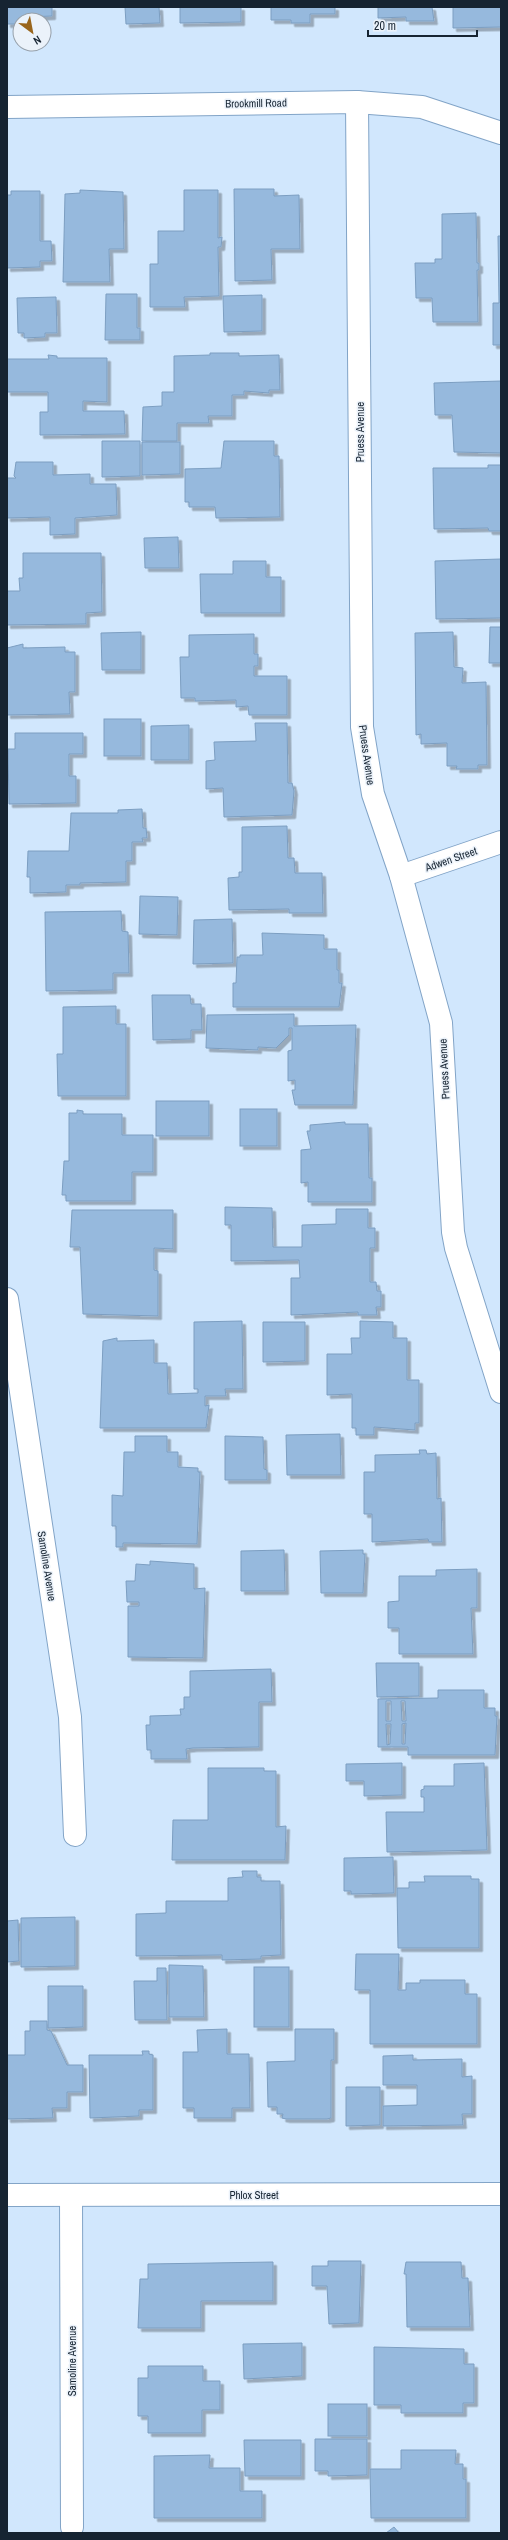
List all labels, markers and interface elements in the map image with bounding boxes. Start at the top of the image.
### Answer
north arrow [12,12,52,52]
scale bar [368,12,477,38]
text: 20 m [374,18,396,34]
text: N [31,33,44,48]
street label: Brookmill Road [225,95,287,111]
street label: Pruess Avenue [353,402,367,462]
street label: Pruess Avenue [356,724,378,786]
street label: Adwen Street [422,843,479,875]
street label: Pruess Avenue [435,1038,453,1100]
street label: Samoline Avenue [35,1530,59,1602]
street label: Phlox Street [229,2188,279,2202]
street label: Samoline Avenue [65,2326,79,2396]

